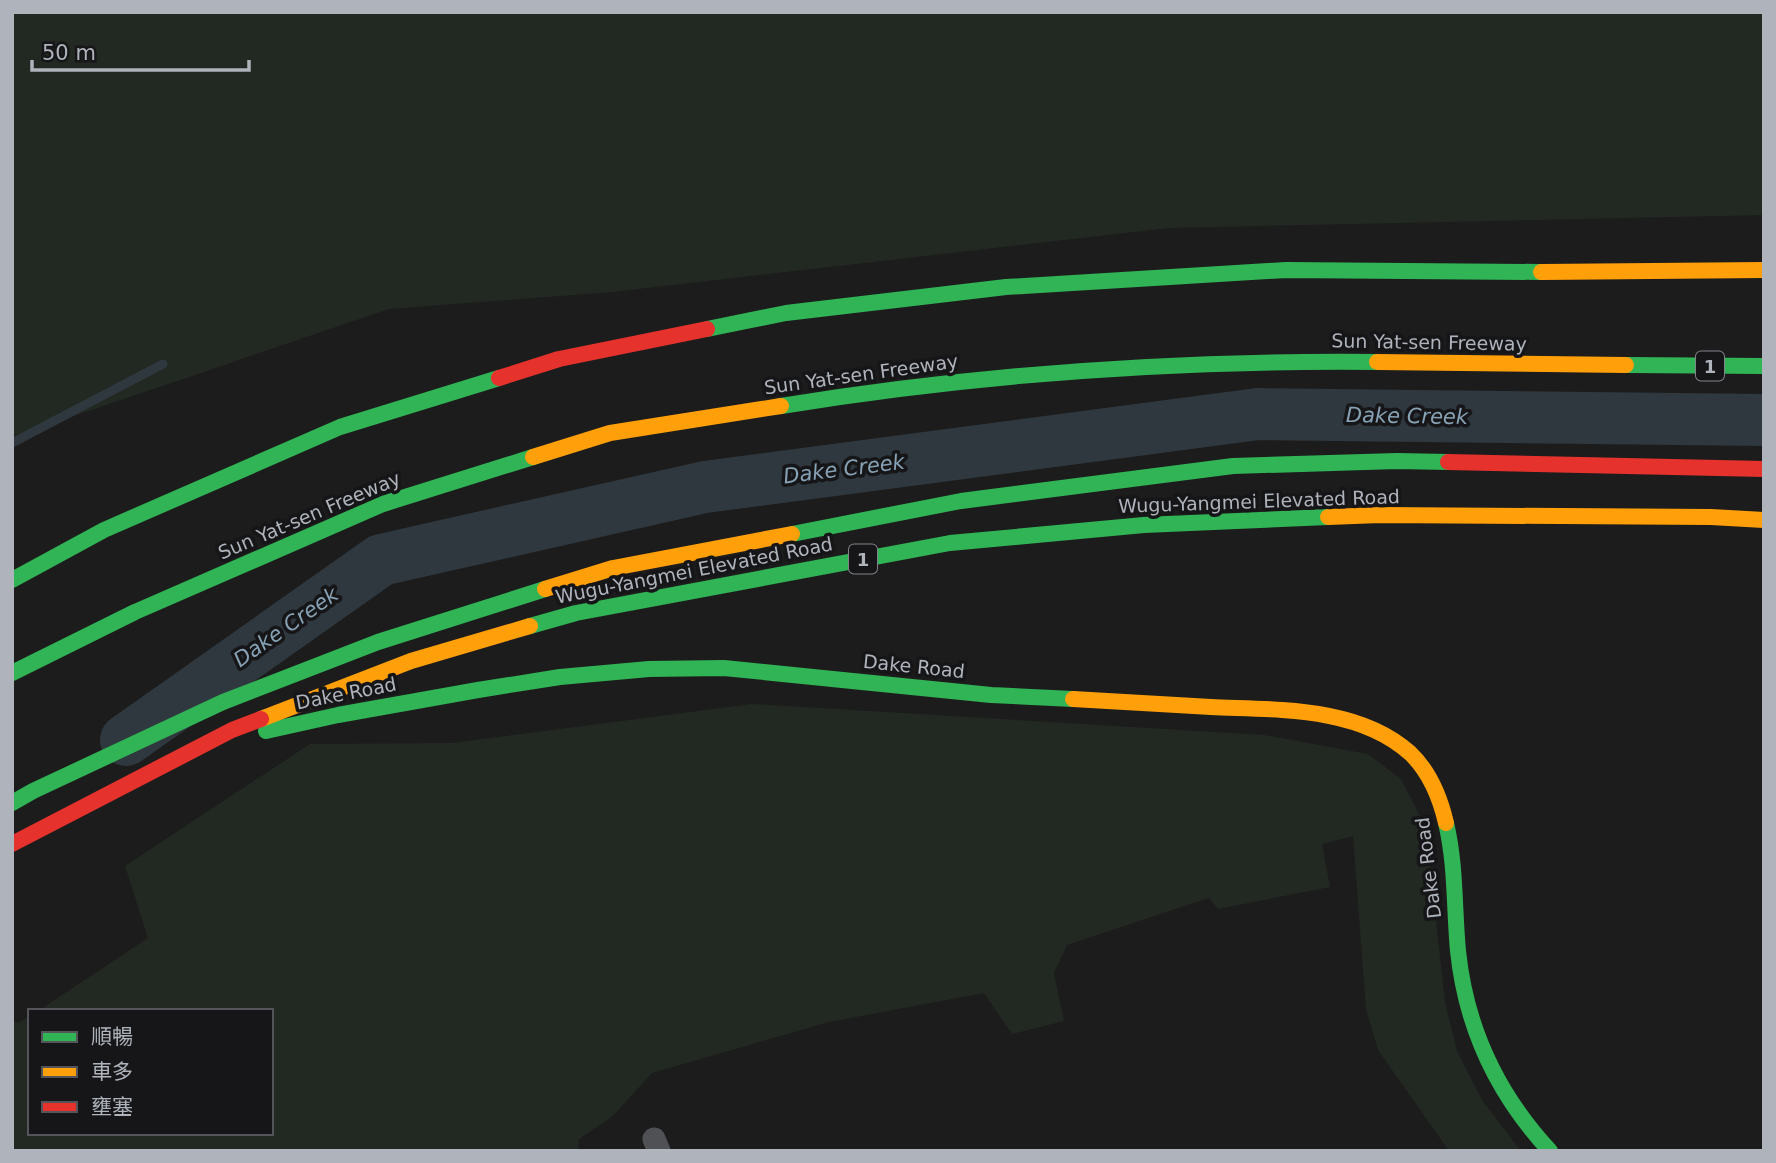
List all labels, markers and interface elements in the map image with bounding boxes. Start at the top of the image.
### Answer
scale bar [32,28,248,72]
text: 50 m [42,41,96,65]
street label: Sun Yat-sen Freeway [1331,329,1527,355]
street label: Sun Yat-sen Freeway [763,349,959,399]
road number: 1 [1696,352,1724,380]
water label: Dake Creek [1346,403,1469,429]
water label: Dake Creek [782,450,907,488]
street label: Sun Yat-sen Freeway [215,467,403,563]
street label: Wugu-Yangmei Elevated Road [1118,485,1400,517]
street label: Wugu-Yangmei Elevated Road [554,532,834,608]
road number: 1 [849,544,877,574]
water label: Dake Creek [229,582,344,672]
street label: Dake Road [862,650,966,682]
street label: Dake Road [294,672,398,714]
street label: Dake Road [1411,816,1445,920]
legend [28,1009,273,1135]
text: 順暢 [91,1025,133,1049]
text: 車多 [91,1060,133,1084]
text: 壅塞 [91,1095,133,1119]

